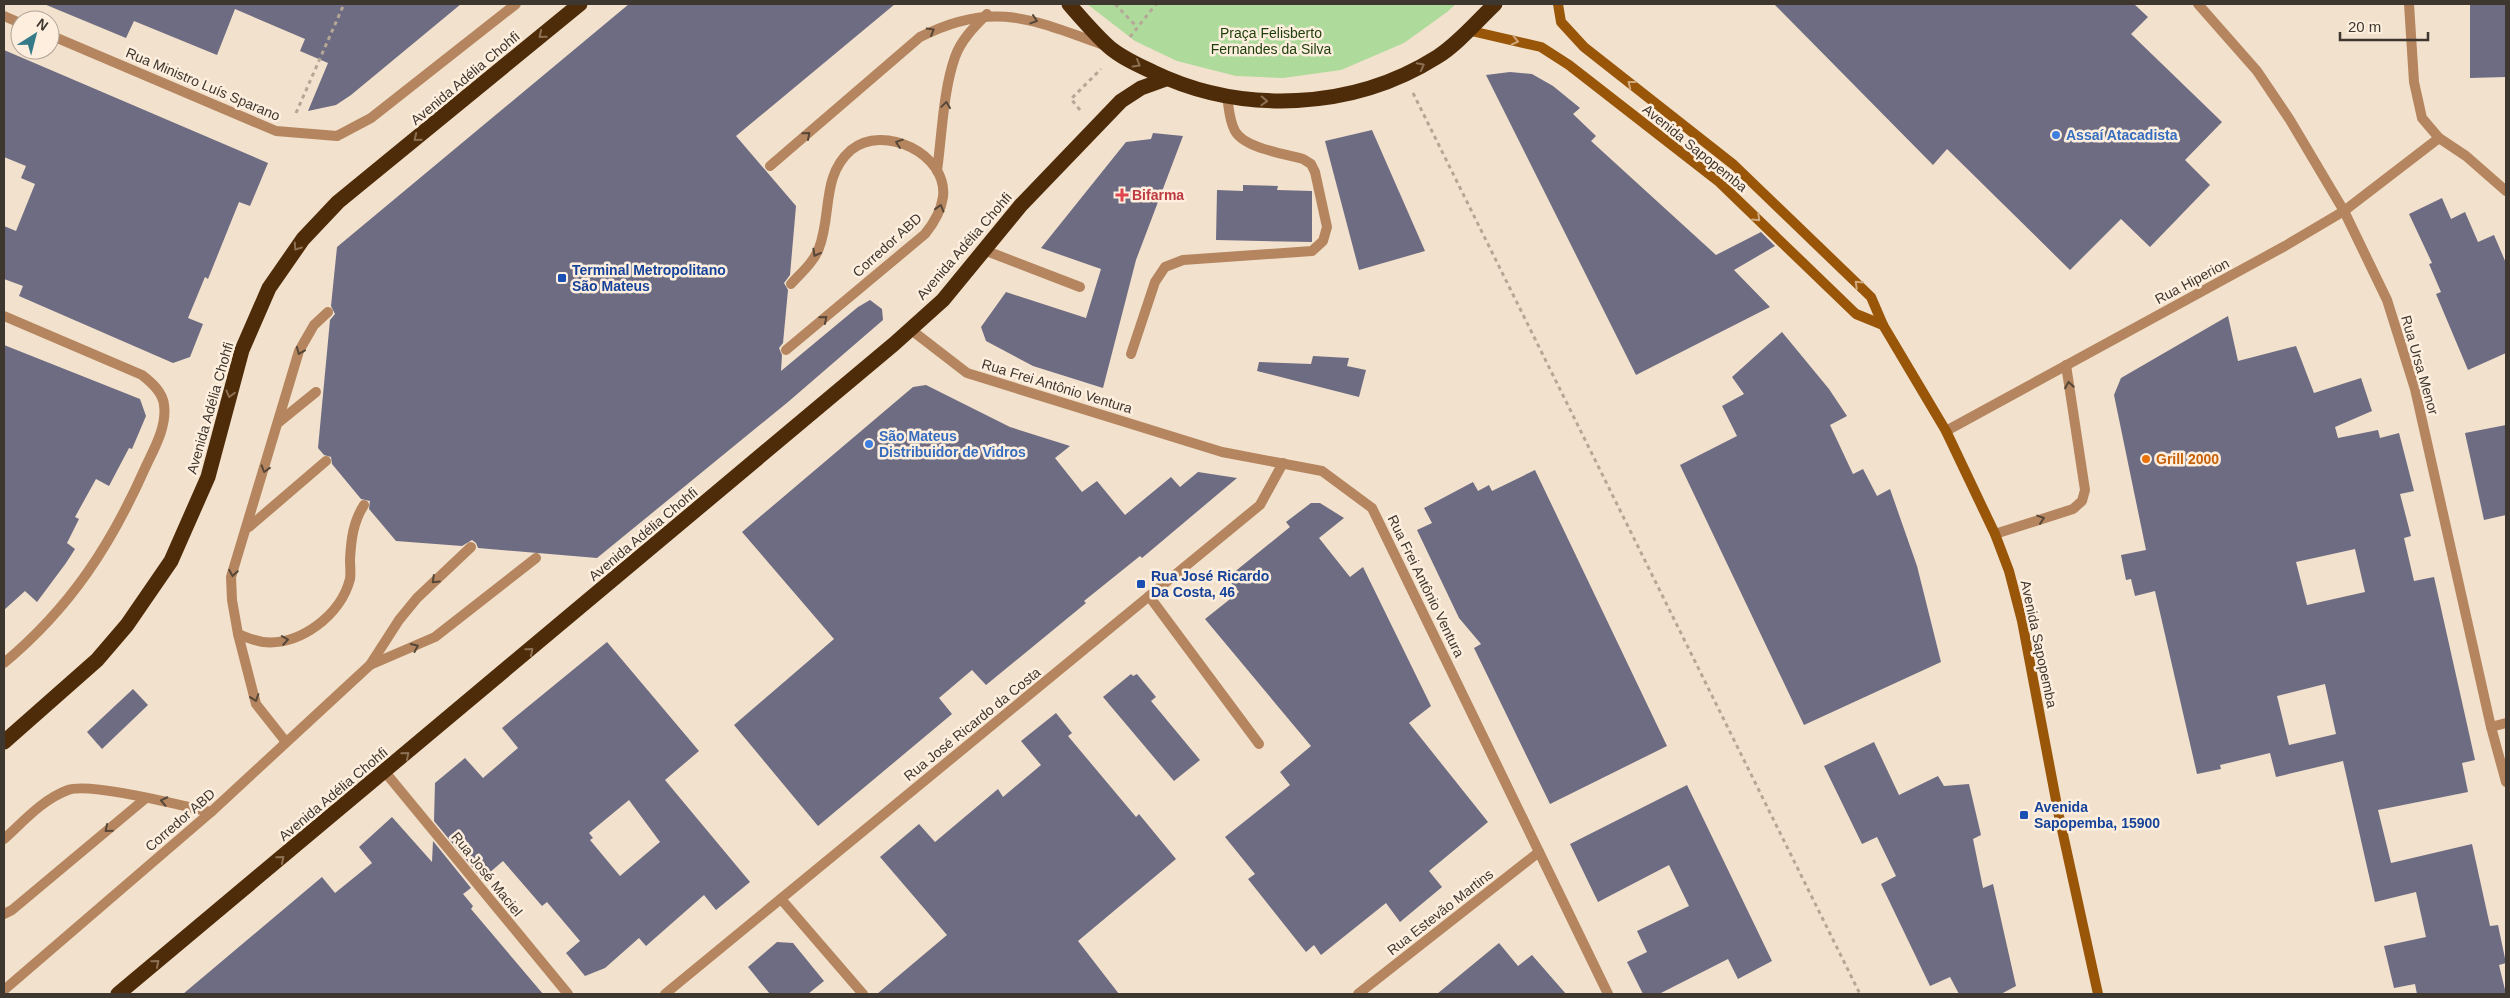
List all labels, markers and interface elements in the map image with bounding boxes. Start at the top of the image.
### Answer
north arrow [10,10,60,60]
scale bar [2340,10,2428,42]
one-way arrow [1030,14,1038,24]
text: N [34,15,51,34]
text: 20 m [2348,18,2381,35]
park label: Praça Felisberto Fernandes da Silva [1211,25,1332,57]
one-way arrow [926,27,935,37]
street label: Avenida Adélia Chohfi [407,28,523,128]
one-way arrow [539,29,548,38]
one-way arrow [1510,35,1519,46]
street label: Rua Ministro Luís Sparano [124,44,283,124]
one-way arrow [1131,57,1140,67]
one-way arrow [1415,62,1424,72]
one-way arrow [1628,82,1637,90]
one-way arrow [1261,96,1269,106]
one-way arrow [940,101,951,109]
street label: Avenida Sapopemba [1640,101,1751,195]
place label: Assaí Atacadista [2066,127,2178,143]
marker: Assaí Atacadista [2050,129,2062,141]
one-way arrow [801,131,810,140]
one-way arrow [414,133,423,141]
one-way arrow [895,138,903,148]
place label: Bifarma [1132,187,1184,203]
street label: Avenida Adélia Chohfi [913,189,1015,303]
marker: Bifarma [1116,189,1128,201]
one-way arrow [934,204,944,213]
street label: Corredor ABD [849,210,925,280]
one-way arrow [1751,212,1760,221]
one-way arrow [294,242,303,251]
one-way arrow [812,248,822,257]
street label: Rua Hiperion [2152,255,2232,307]
place label: Terminal Metropolitano São Mateus [572,262,726,294]
marker: Terminal Metropolitano São Mateus [556,272,568,284]
one-way arrow [1855,281,1864,290]
street label: Rua Ursa Menor [2398,313,2442,417]
one-way arrow [818,316,827,325]
street label: Avenida Adélia Chohfi [183,340,237,476]
one-way arrow [296,346,306,355]
street label: Rua Frei Antônio Ventura [980,355,1134,417]
one-way arrow [2064,381,2074,389]
one-way arrow [225,389,236,398]
place label: São Mateus Distribuidor de Vidros [879,428,1026,460]
marker: São Mateus Distribuidor de Vidros [863,438,875,450]
place label: Grill 2000 [2156,451,2219,467]
marker: Grill 2000 [2140,453,2152,465]
one-way arrow [260,465,270,473]
street label: Avenida Adélia Chohfi [585,484,701,584]
street label: Rua Frei Antônio Ventura [1385,512,1468,660]
one-way arrow [2037,514,2045,524]
place label: Rua José Ricardo Da Costa, 46 [1151,568,1269,600]
one-way arrow [228,569,238,578]
one-way arrow [432,574,441,583]
marker: Rua José Ricardo Da Costa, 46 [1135,578,1147,590]
street label: Avenida Sapopemba [2018,579,2060,709]
one-way arrow [281,635,290,645]
one-way arrow [410,642,419,653]
one-way arrow [524,648,533,656]
street label: Rua José Ricardo da Costa [900,664,1044,784]
one-way arrow [249,693,259,702]
street label: Avenida Adélia Chohfi [275,744,391,844]
one-way arrow [400,752,409,761]
street label: Corredor ABD [142,785,218,855]
one-way arrow [159,797,168,807]
place label: Avenida Sapopemba, 15900 [2034,799,2160,831]
marker: Avenida Sapopemba, 15900 [2018,809,2030,821]
one-way arrow [105,823,114,832]
street label: Rua José Maciel [448,829,526,919]
one-way arrow [275,856,284,865]
street label: Rua Estevão Martins [1384,866,1496,958]
one-way arrow [150,960,159,969]

